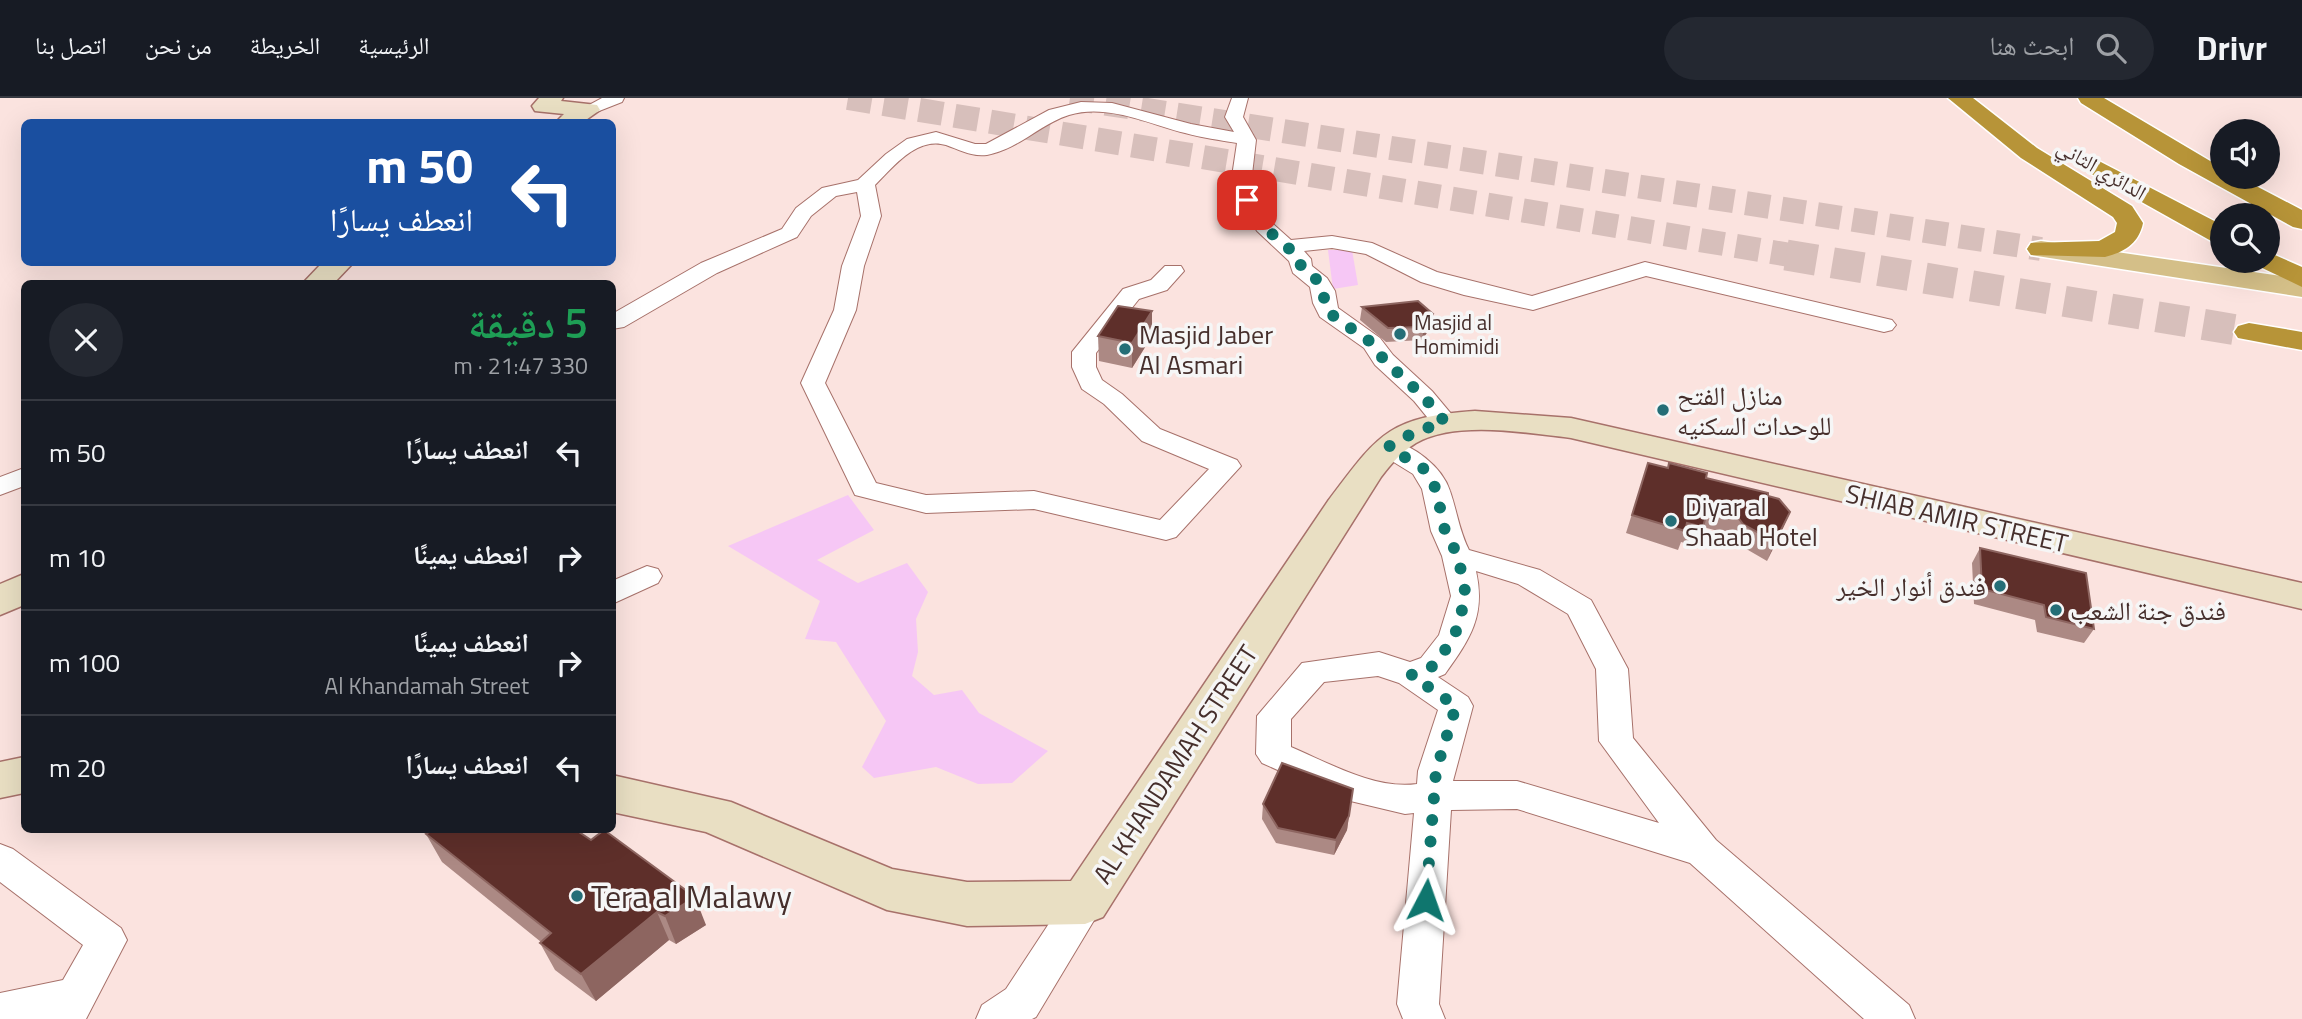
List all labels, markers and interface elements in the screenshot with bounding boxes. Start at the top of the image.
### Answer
search box [1664,17,2154,80]
text: Drivr [2196,23,2267,73]
text: ابحث هنا [1989,26,2074,65]
text: اتصل بنا [35,27,107,63]
text: من نحن [145,27,212,63]
text: الخريطة [250,27,320,63]
text: الرئيسية [358,27,429,63]
icon: search [2092,29,2130,67]
map controls [2210,119,2280,273]
button: sound [2210,119,2280,189]
text: 50 m [366,127,473,202]
street label: الدائري الثاني [2051,130,2153,209]
icon: left [497,147,588,238]
pin [1217,170,1277,230]
icon: arrive [1228,181,1266,219]
text: انعطف يسارًا [330,195,473,243]
button: search [2210,203,2280,273]
text: 5 دقيقة [468,290,588,354]
button: close [49,303,123,377]
place label: Masjid al Homimidi [1414,306,1499,362]
place label: Masjid Jaber Al Asmari [1139,315,1273,384]
marker: Masjid al Homimidi [1392,326,1408,342]
marker: Masjid Jaber Al Asmari [1117,341,1133,357]
text: 330 m · 21:47 [453,348,588,383]
place label: منازل الفتح للوحدات السكنيه [1677,376,1831,445]
marker: منازل الفتح للوحدات السكنيه [1655,402,1671,418]
text: انعطف يسارًا [405,430,529,469]
text: 50 m [49,433,106,472]
icon: left [550,434,588,472]
street label: SHIAB AMIR STREET [1842,473,2072,563]
place label: Diyar al Shaab Hotel [1685,487,1818,556]
marker: Diyar al Shaab Hotel [1663,513,1679,529]
text: انعطف يمينًا [413,535,529,574]
text: 10 m [49,538,106,577]
icon: right [550,539,588,577]
place label: فندق أنوار الخير [1835,567,1986,606]
marker: فندق أنوار الخير [1992,578,2008,594]
place label: فندق جنة الشعب [2070,591,2226,630]
marker: فندق جنة الشعب [2048,602,2064,618]
text: انعطف يمينًا [413,623,529,662]
street label: AL KHANDAMAH STREET [1083,637,1267,891]
text: 100 m [49,643,120,682]
icon: right [550,644,588,682]
text: Al Khandamah Street [324,668,529,703]
text: انعطف يسارًا [405,745,529,784]
text: 20 m [49,748,106,787]
icon: left [550,749,588,787]
position arrow [1389,863,1463,937]
place label: Tera al Malawy [591,872,792,920]
marker: Tera al Malawy [569,888,585,904]

